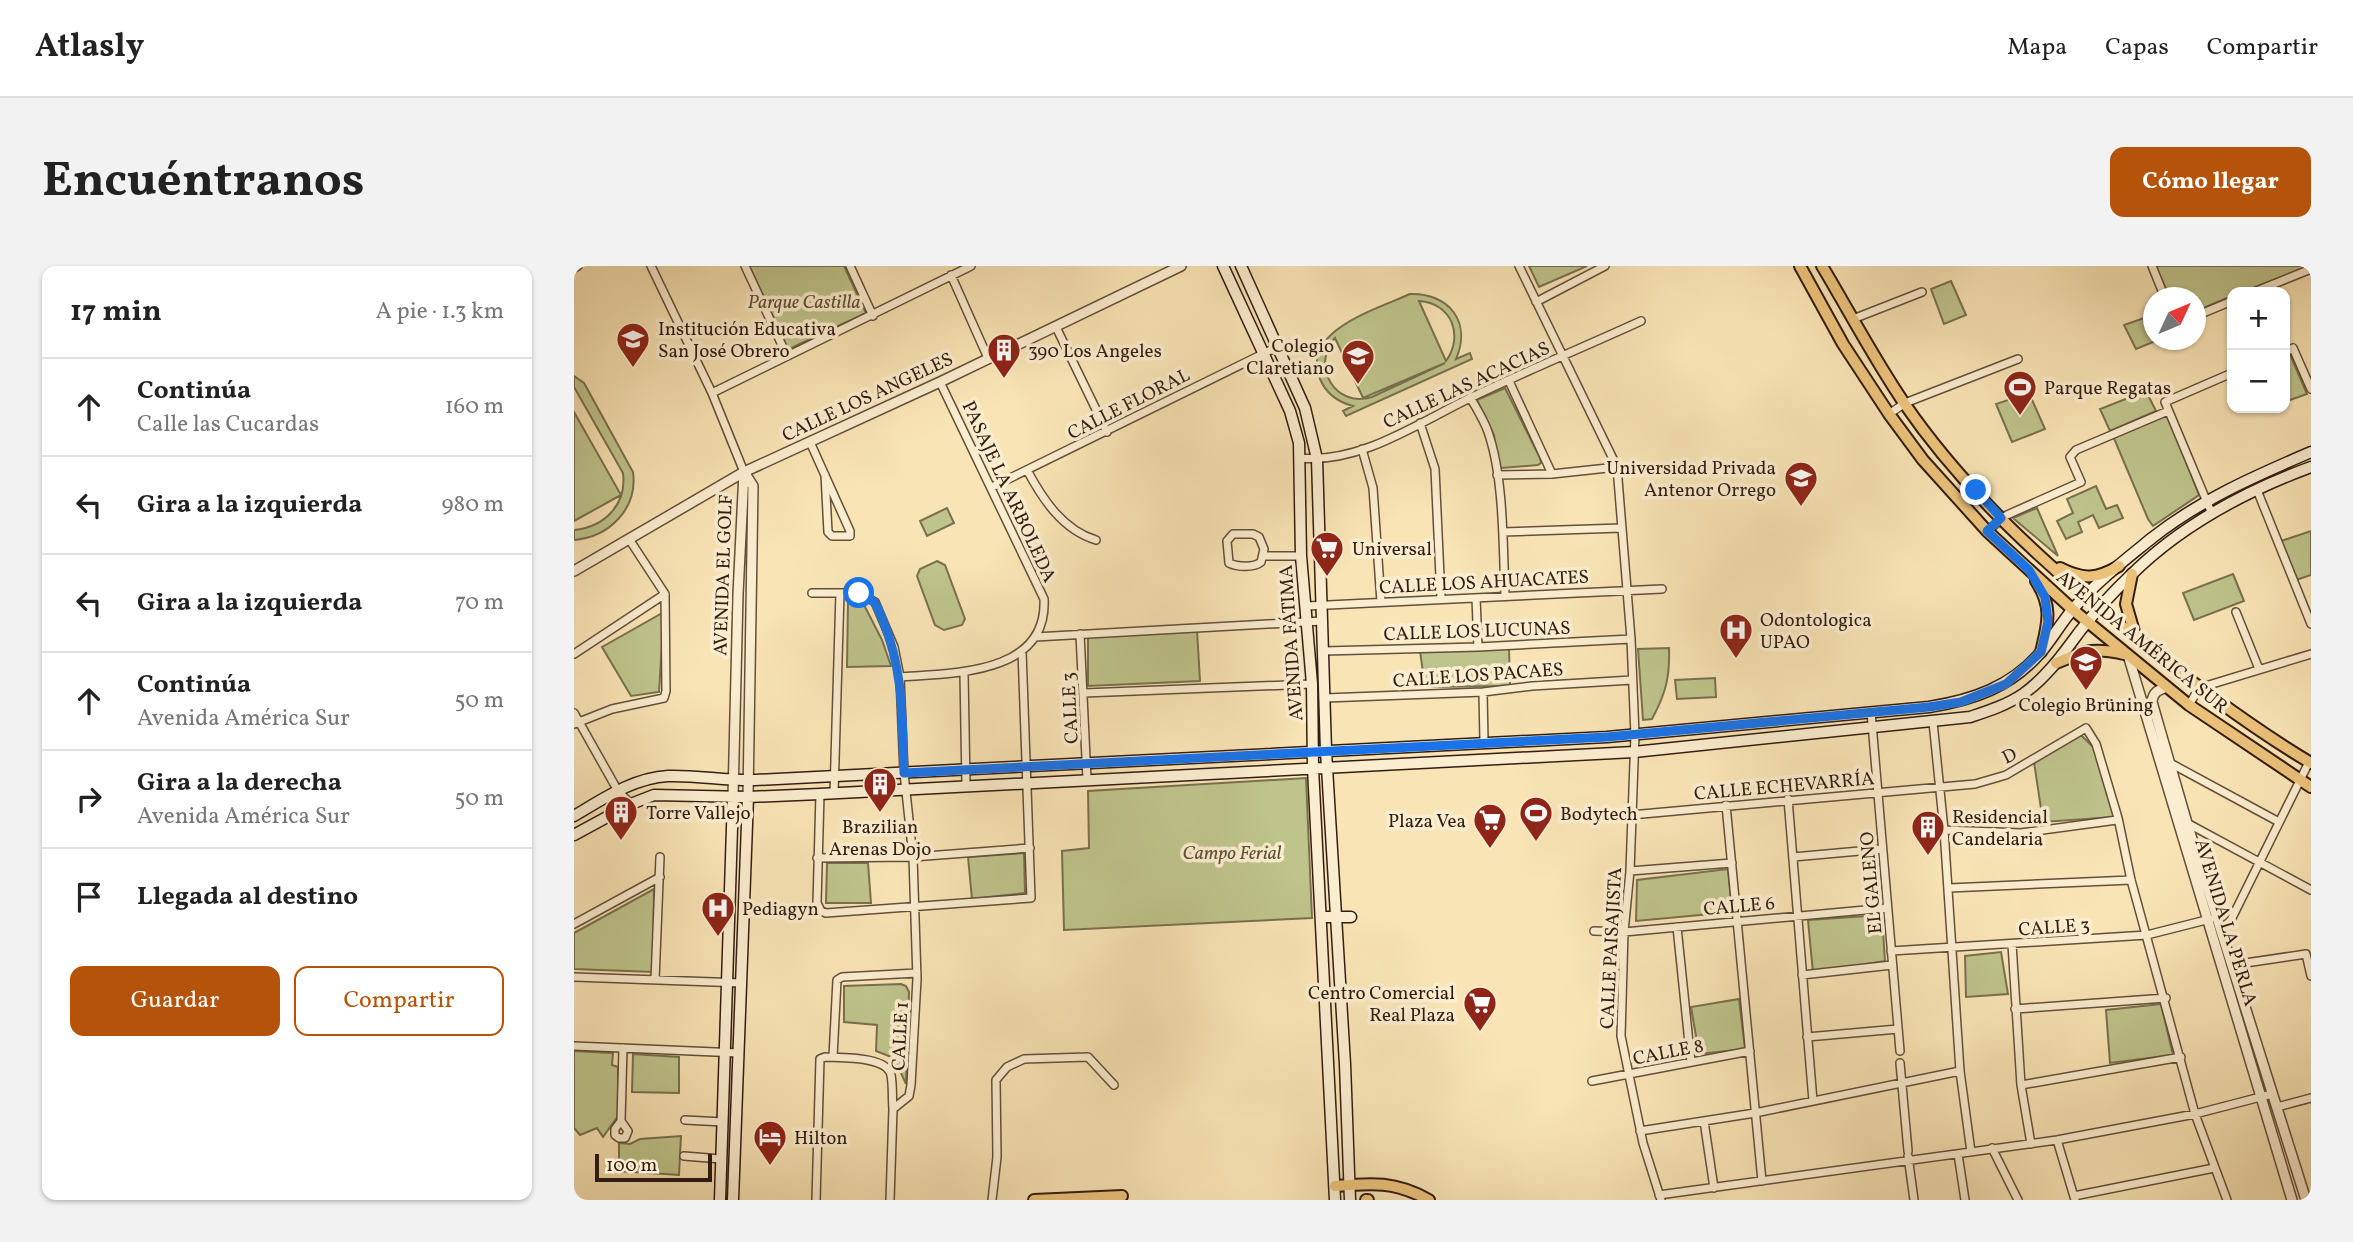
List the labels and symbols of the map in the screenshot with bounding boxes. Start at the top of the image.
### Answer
north arrow [2143,287,2206,350]
park label: Parque Castilla [747,290,861,316]
place label: Institución Educativa San José Obrero [658,317,836,365]
school or university icon: Institución Educativa San José Obrero [614,320,652,369]
building icon: 390 Los Angeles [985,331,1023,380]
place label: Colegio Claretiano [1246,334,1334,382]
street label: CALLE LAS ACACIAS [1379,336,1554,436]
school or university icon: Colegio Claretiano [1339,337,1377,386]
place label: 390 Los Angeles [1028,339,1162,365]
street label: CALLE LOS ANGELES [778,347,958,449]
street label: CALLE FLORAL [1063,363,1195,447]
sports icon: Parque Regatas [2001,368,2039,417]
place label: Parque Regatas [2044,376,2171,402]
street label: PASAJE LA ARBOLEDA [955,397,1062,587]
place label: Universidad Privada Antenor Orrego [1606,456,1776,504]
school or university icon: Universidad Privada Antenor Orrego [1782,459,1820,508]
route end [1960,474,1991,505]
street label: AVENIDA EL GOLF [708,494,740,656]
supermarket icon: Universal [1308,529,1346,578]
place label: Universal [1352,537,1432,563]
street label: AVENIDA FÁTIMA [1274,564,1310,722]
street label: CALLE LOS AHUACATES [1379,565,1590,601]
street label: AVENIDA AMÉRICA SUR [2050,565,2233,720]
route start [843,577,874,608]
place label: Odontologica UPAO [1760,608,1872,656]
hospital icon: Odontologica UPAO [1717,611,1755,660]
street label: CALLE LOS LUCUNAS [1383,616,1571,648]
school or university icon: Colegio Brüning [2067,643,2105,692]
street label: CALLE LOS PACAES [1392,657,1564,695]
street label: CALLE 3 [1056,671,1086,744]
place label: Colegio Brüning [2019,693,2153,719]
street label: D [1998,742,2022,772]
building icon: Brazilian Arenas Dojo [861,765,899,814]
street label: CALLE ECHEVARRÍA [1693,766,1875,808]
building icon: Torre Vallejo [602,793,640,842]
sports icon: Bodytech [1517,794,1555,843]
place label: Torre Vallejo [646,801,751,827]
supermarket icon: Plaza Vea [1471,801,1509,850]
place label: Bodytech [1560,802,1638,828]
place label: Residencial Candelaria [1952,805,2048,853]
building icon: Residencial Candelaria [1909,808,1947,857]
place label: Plaza Vea [1388,809,1466,835]
place label: Brazilian Arenas Dojo [829,815,931,863]
street label: EL GALENO [1855,830,1889,935]
street label: AVENIDA LA PERLA [2187,836,2263,1009]
park label: Campo Ferial [1183,841,1282,867]
street label: CALLE PAISAJISTA [1595,867,1629,1030]
hospital icon: Pediagyn [699,889,737,938]
street label: CALLE 6 [1702,891,1776,923]
place label: Pediagyn [742,897,819,923]
street label: CALLE 3 [2017,913,2091,943]
place label: Centro Comercial Real Plaza [1308,981,1455,1029]
supermarket icon: Centro Comercial Real Plaza [1461,984,1499,1033]
street label: CALLE 1 [886,1001,916,1071]
street label: CALLE 8 [1631,1033,1706,1073]
hotel icon: Hilton [751,1118,789,1167]
place label: Hilton [794,1126,848,1152]
scale bar [595,1151,712,1183]

